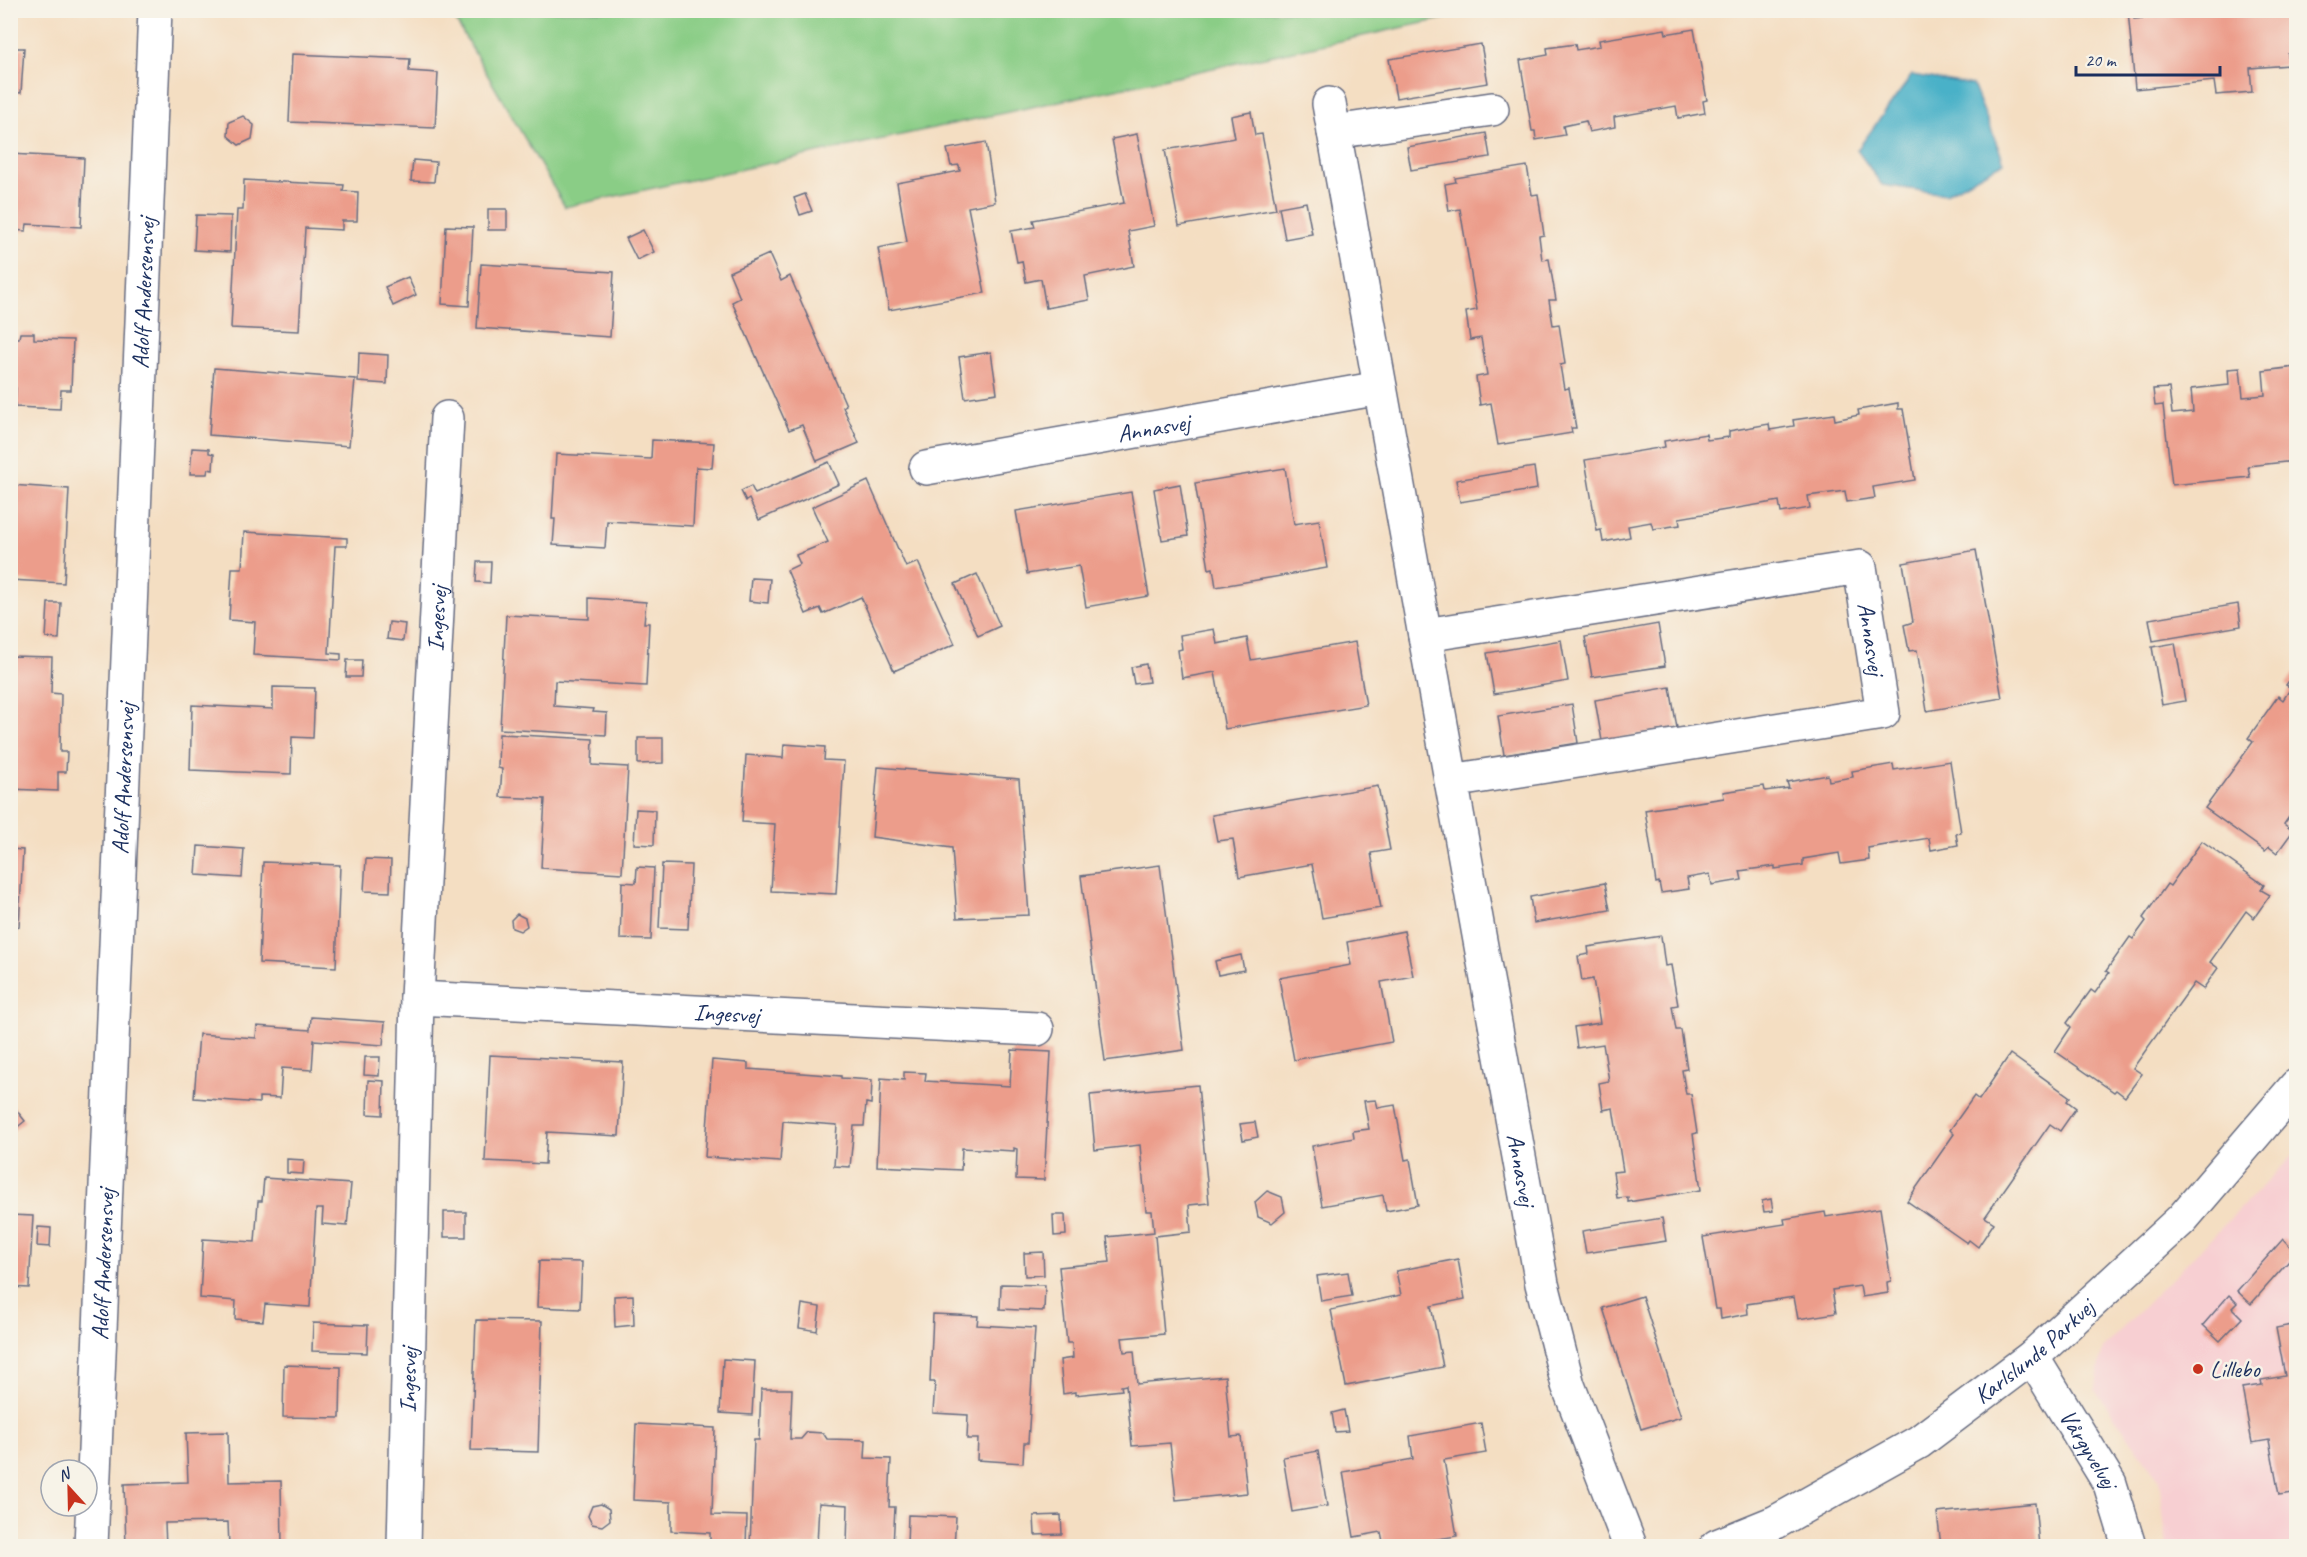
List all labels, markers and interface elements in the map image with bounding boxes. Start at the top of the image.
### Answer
scale bar [2076,39,2220,77]
text: 20 m [2085,49,2118,71]
street label: Adolf Andersensvej [125,214,161,369]
street label: Annasvej [1115,406,1195,449]
street label: Ingesvej [420,582,453,652]
street label: Annasvej [1851,601,1892,680]
street label: Adolf Andersensvej [105,699,141,855]
street label: Ingesvej [693,997,763,1030]
street label: Annasvej [1500,1131,1543,1211]
street label: Adolf Andersensvej [85,1185,121,1340]
street label: Karlslunde Parkvej [1968,1290,2103,1410]
street label: Ingesvej [392,1344,424,1413]
place label: Lillebo [2210,1354,2261,1384]
marker: Lillebo [2191,1362,2205,1376]
street label: Vårgyvelvej [2053,1404,2126,1494]
north arrow [39,1458,99,1518]
text: N [55,1463,75,1486]

